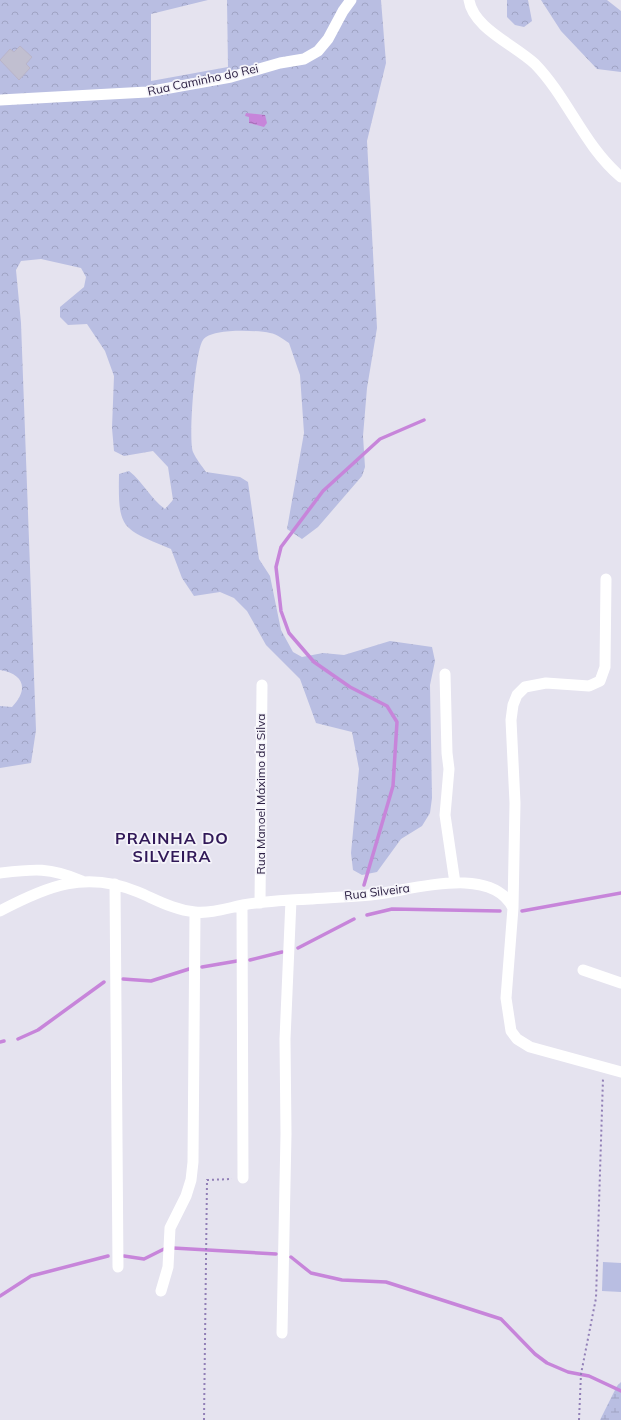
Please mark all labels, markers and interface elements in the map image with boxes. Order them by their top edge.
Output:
street label: Rua Caminho do Rei [146,60,260,99]
street label: Rua Manoel Máximo da Silva [253,714,268,874]
district label: PRAINHA DO SILVEIRA [115,828,229,866]
street label: Rua Silveira [343,880,411,903]

